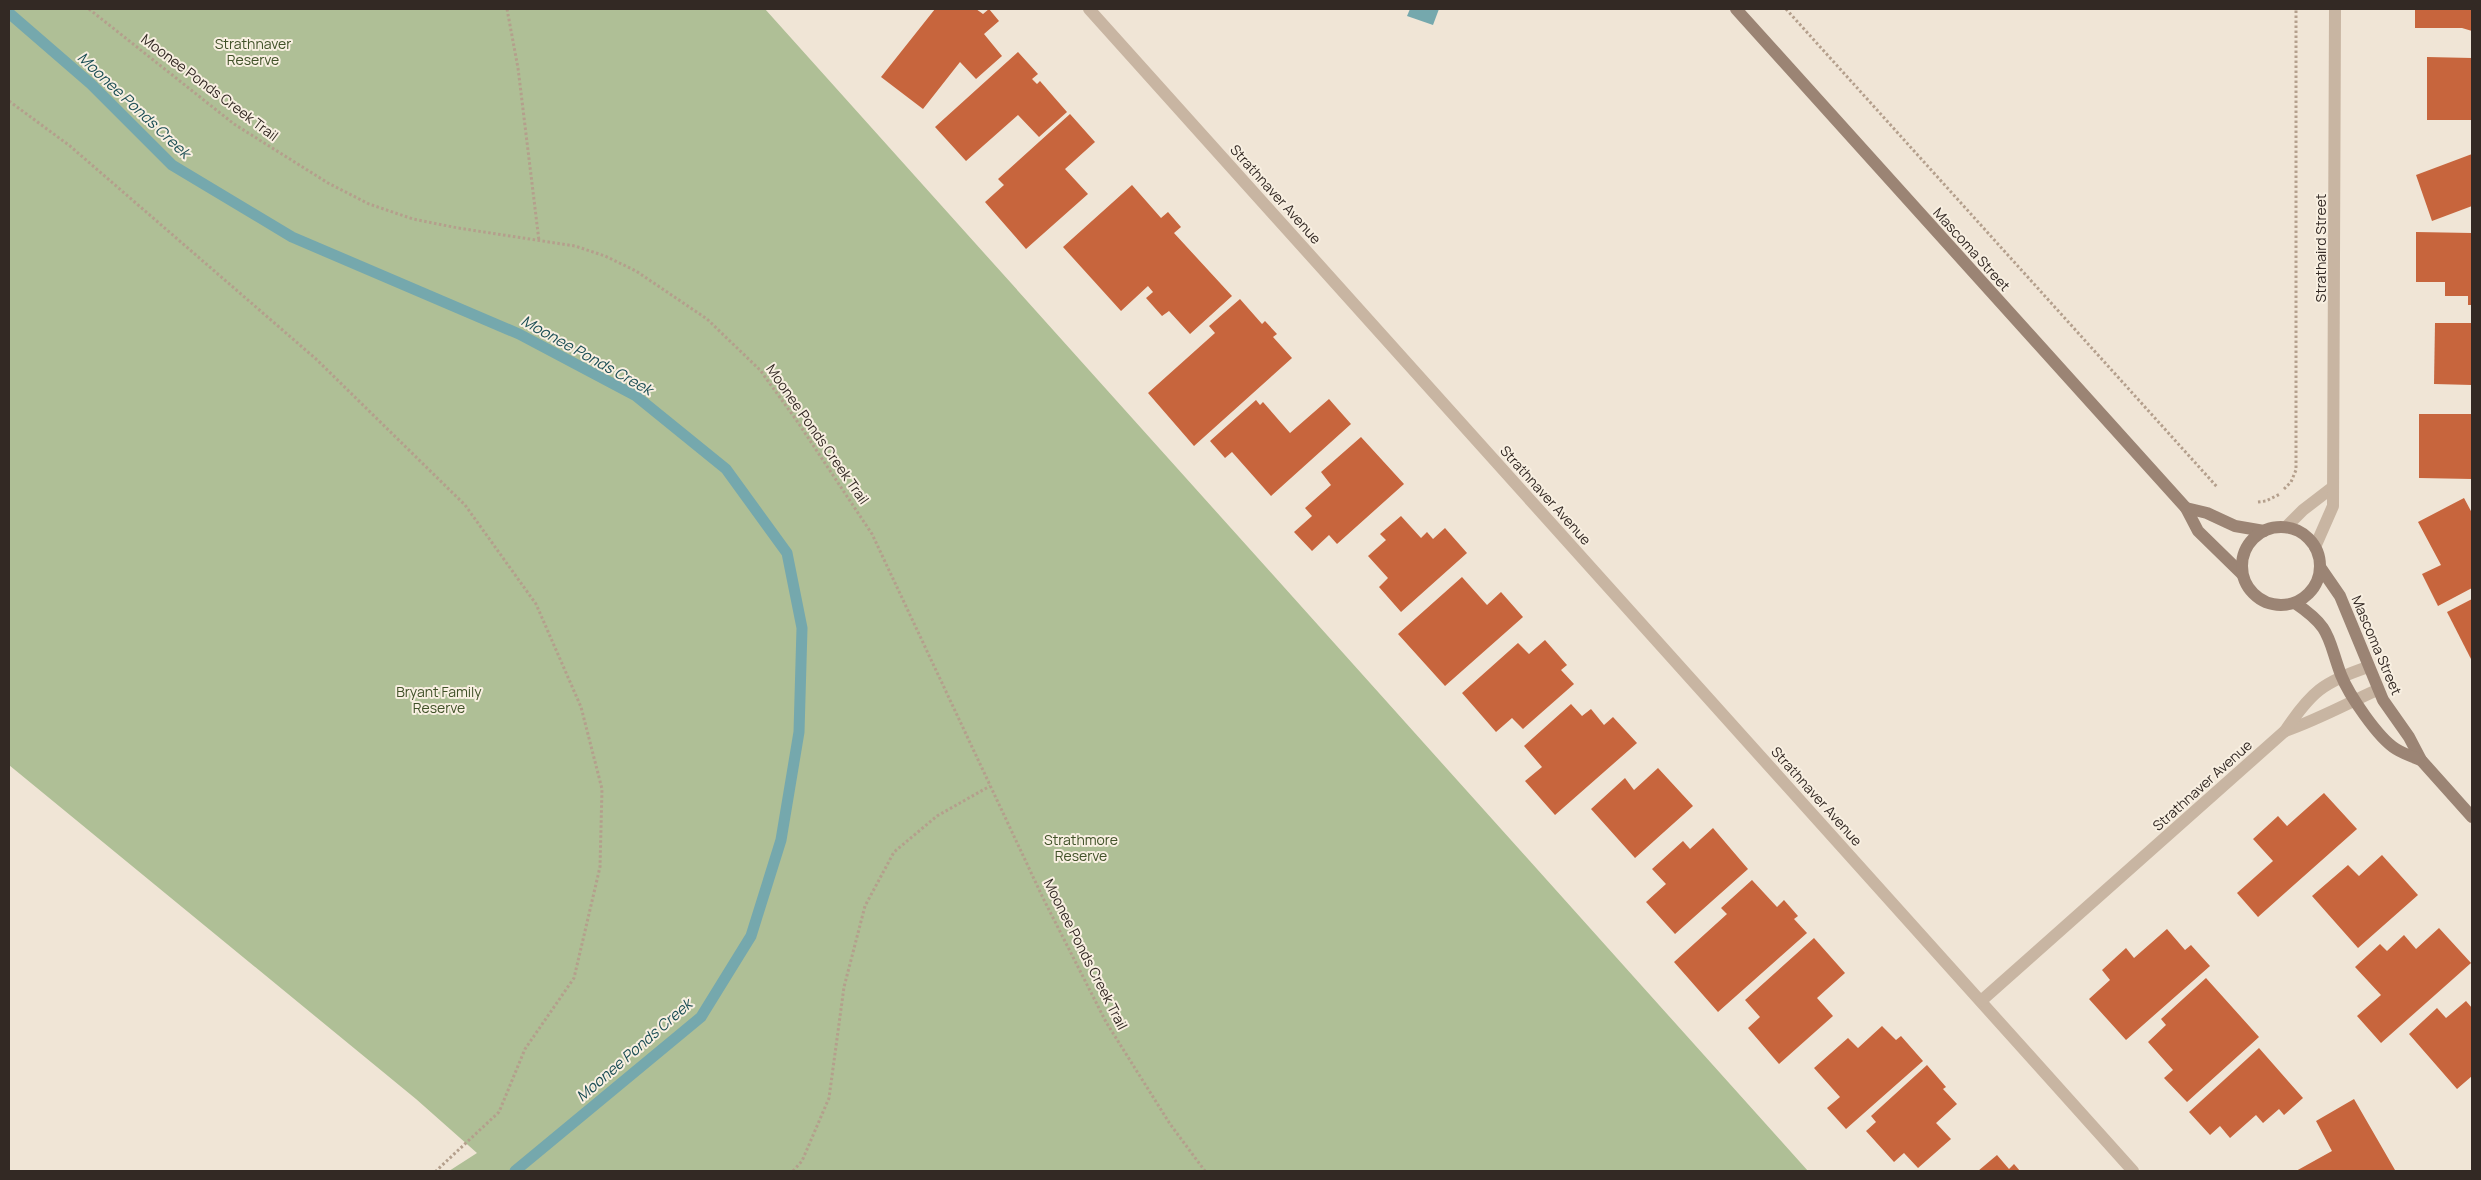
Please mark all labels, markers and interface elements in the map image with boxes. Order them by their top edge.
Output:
street label: Moonee Ponds Creek Trail [138,29,282,145]
park label: Strathnaver Reserve [215,34,291,69]
water label: Moonee Ponds Creek [73,47,197,165]
street label: Strathnaver Avenue [1226,140,1326,248]
street label: Strathaird Street [2311,193,2330,302]
street label: Mascoma Street [1929,203,2015,295]
water label: Moonee Ponds Creek [518,310,659,401]
street label: Moonee Ponds Creek Trail [762,360,874,508]
street label: Strathnaver Avenue [1496,441,1596,549]
street label: Mascoma Street [2347,592,2407,698]
park label: Bryant Family Reserve [396,682,482,717]
street label: Strathnaver Avenue [2148,735,2256,835]
street label: Strathnaver Avenue [1767,742,1867,850]
park label: Strathmore Reserve [1044,830,1118,865]
street label: Moonee Ponds Creek Trail [1040,875,1132,1033]
water label: Moonee Ponds Creek [572,992,698,1106]

